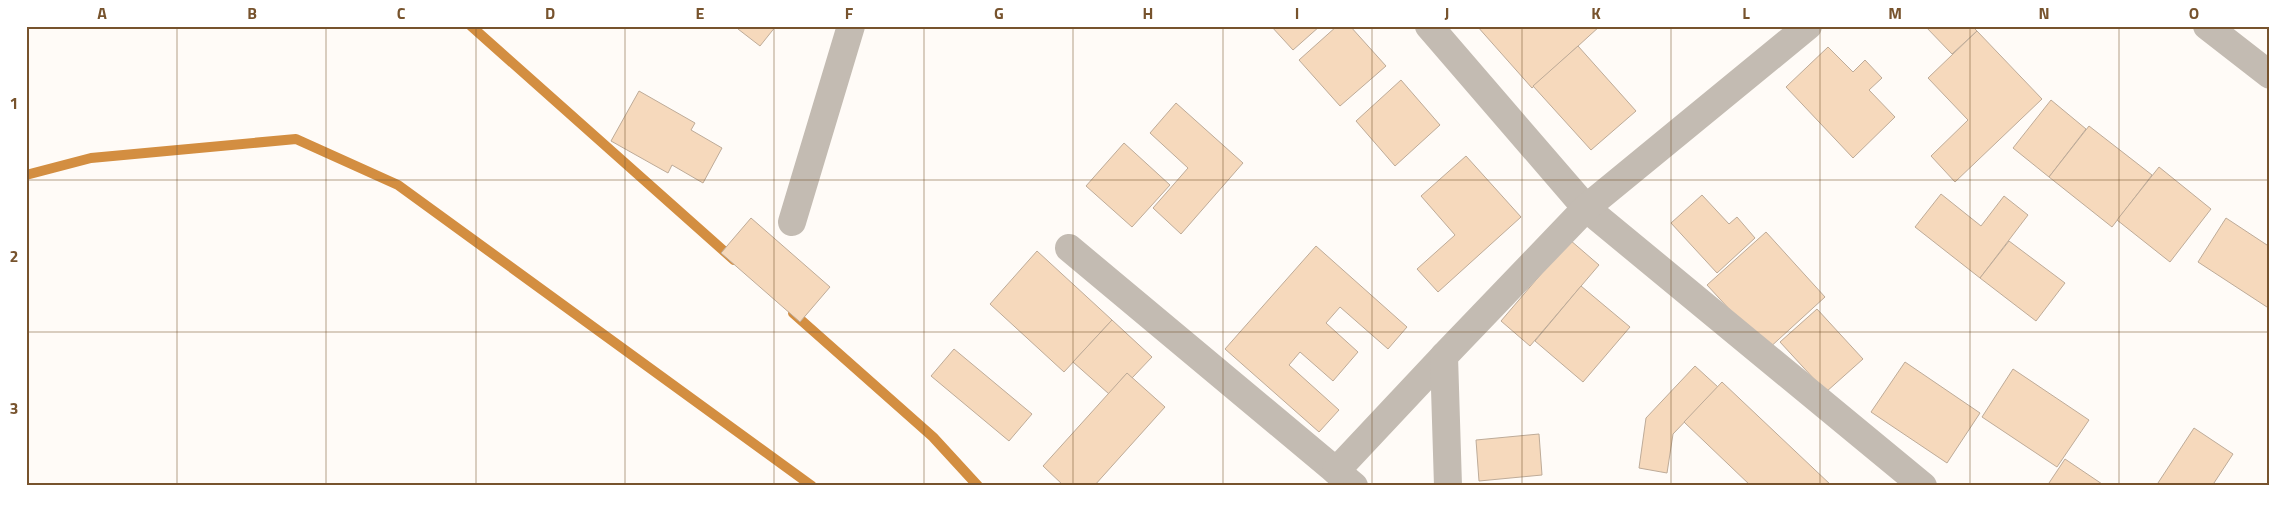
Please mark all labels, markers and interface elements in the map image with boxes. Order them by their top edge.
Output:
text: A [97,1,107,25]
text: B [247,1,257,25]
text: C [397,1,406,25]
text: D [545,1,555,25]
text: E [696,1,705,25]
text: F [845,1,854,25]
text: G [994,1,1004,25]
text: H [1143,1,1153,25]
text: I [1295,1,1299,25]
text: J [1445,1,1449,25]
text: K [1591,1,1601,25]
text: L [1742,1,1750,25]
text: M [1888,1,1902,25]
text: N [2038,1,2050,25]
text: O [2189,1,2199,25]
text: 1 [10,91,18,115]
text: 2 [10,244,18,268]
text: 3 [10,396,18,420]

